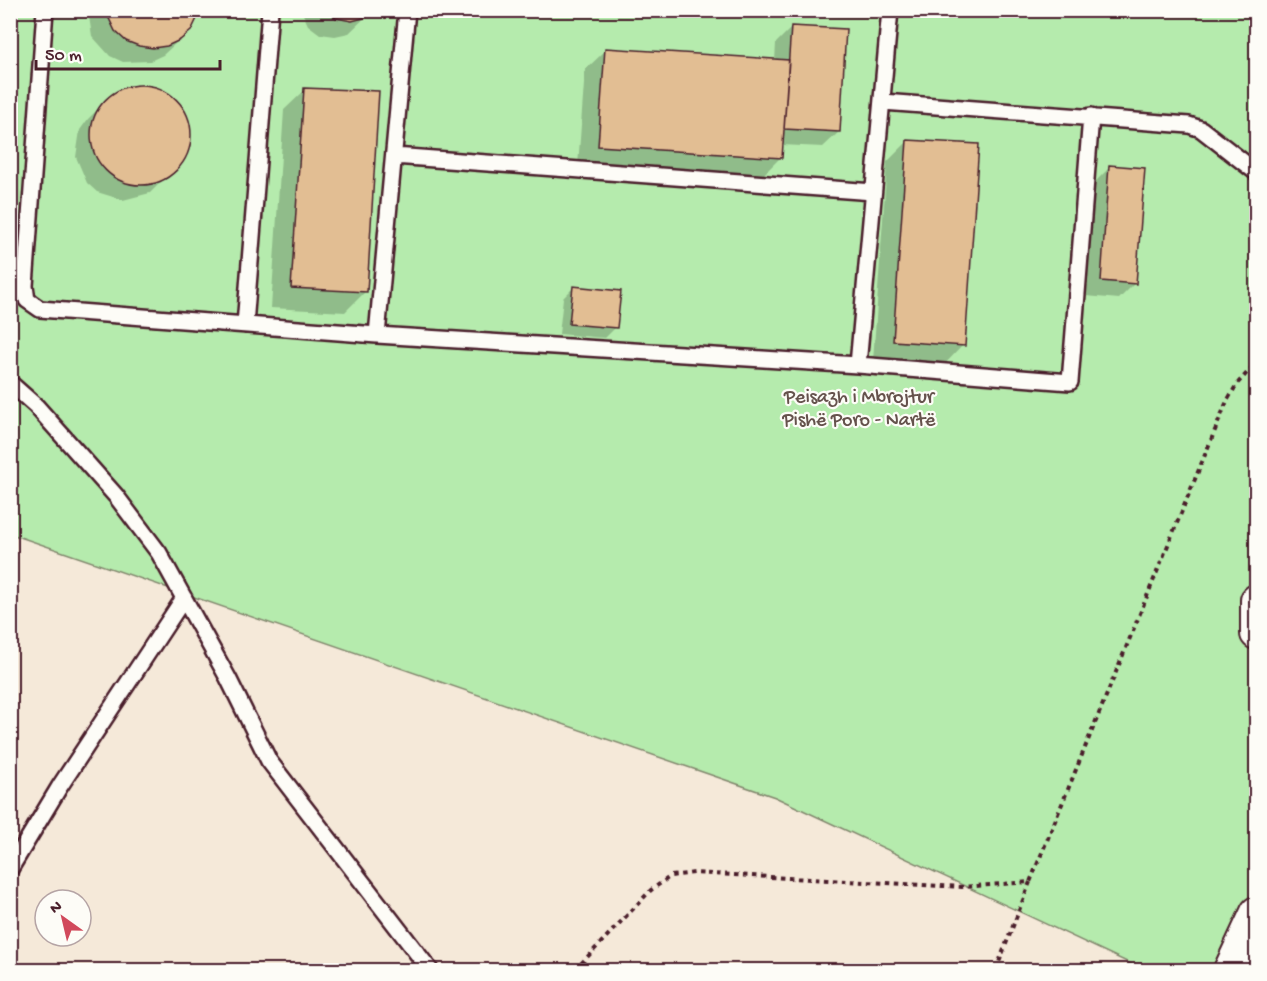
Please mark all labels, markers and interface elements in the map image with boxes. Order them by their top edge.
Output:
scale bar [36,33,220,71]
text: 50 m [45,46,82,67]
park label: Peisazh i Mbrojtur Pishë Poro - Nartë [782,387,936,433]
north arrow [33,888,93,948]
text: N [47,897,67,919]

